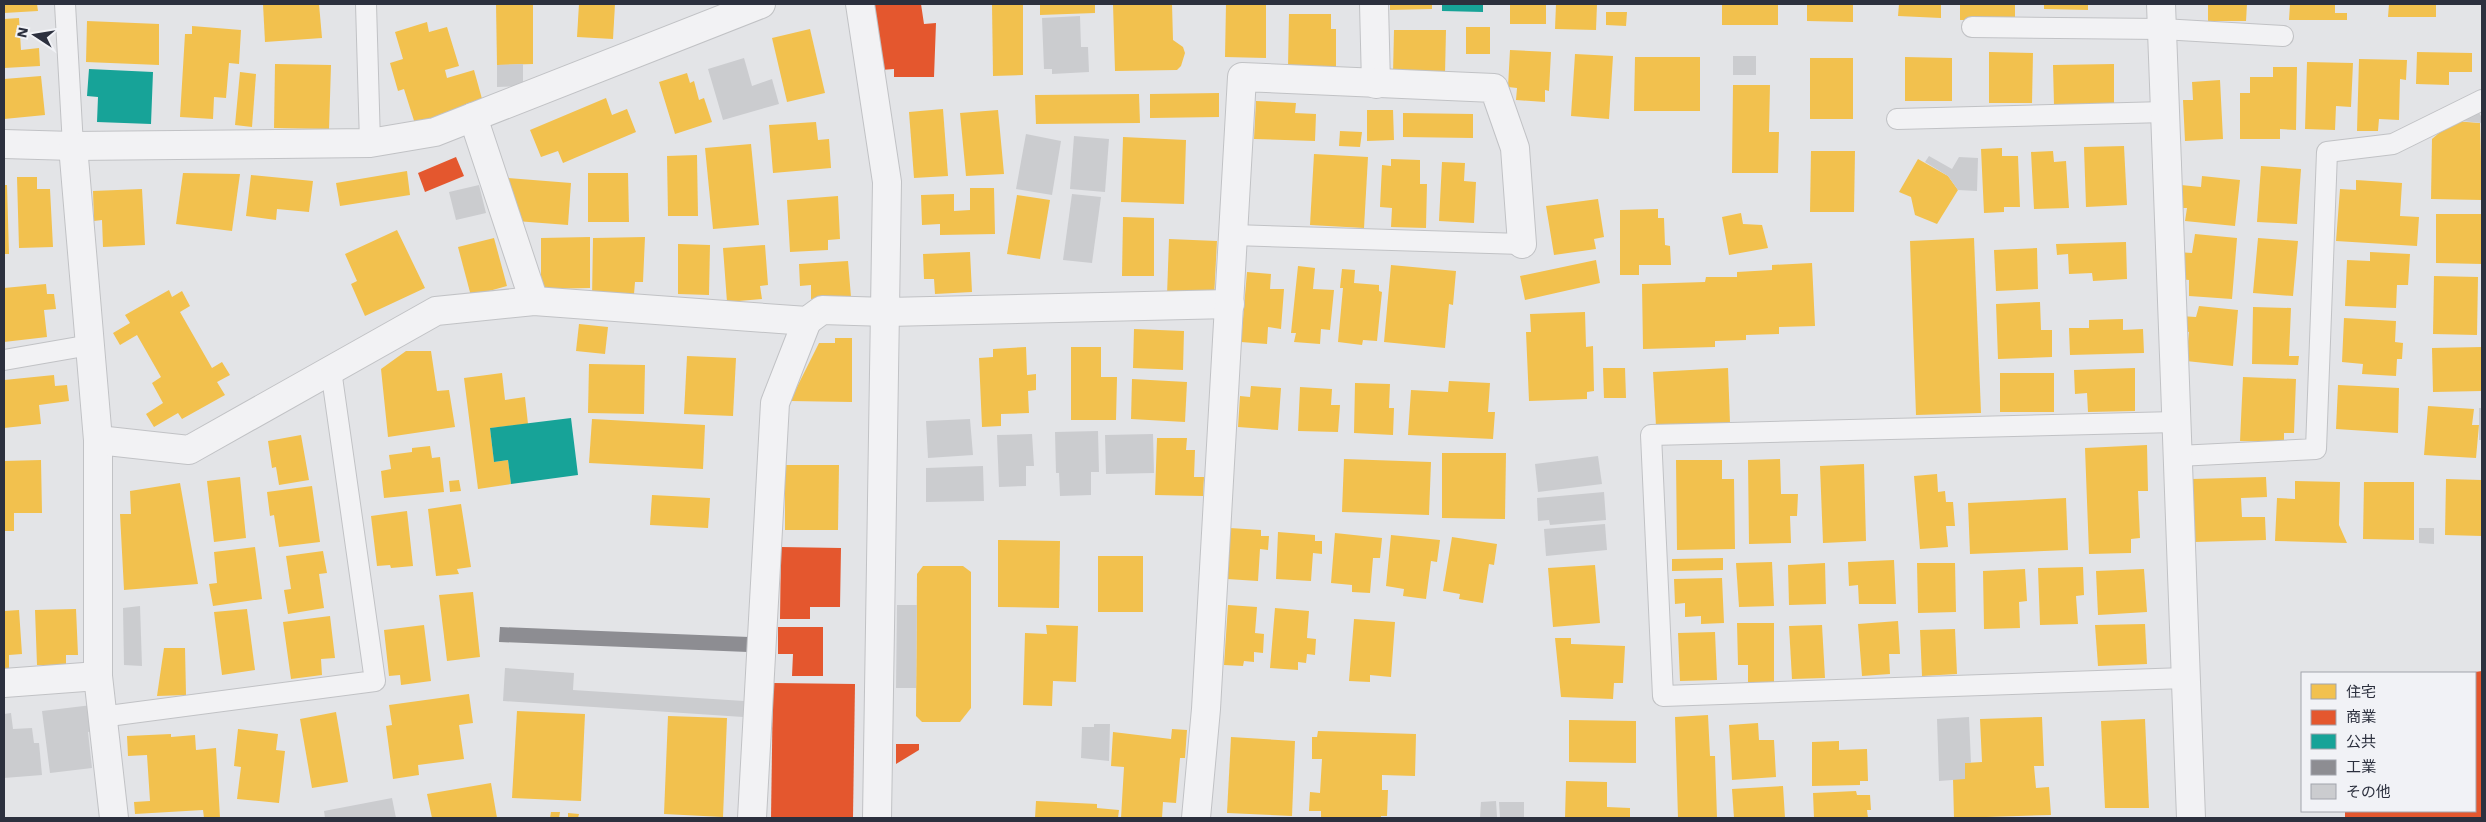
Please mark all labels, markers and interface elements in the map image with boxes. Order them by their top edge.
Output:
north arrow [10,10,60,60]
text: N [13,26,31,39]
legend [2301,672,2476,812]
text: 住宅 [2346,683,2376,701]
text: 商業 [2346,708,2376,726]
text: 公共 [2346,733,2376,751]
text: 工業 [2346,758,2376,776]
text: その他 [2346,783,2391,801]

